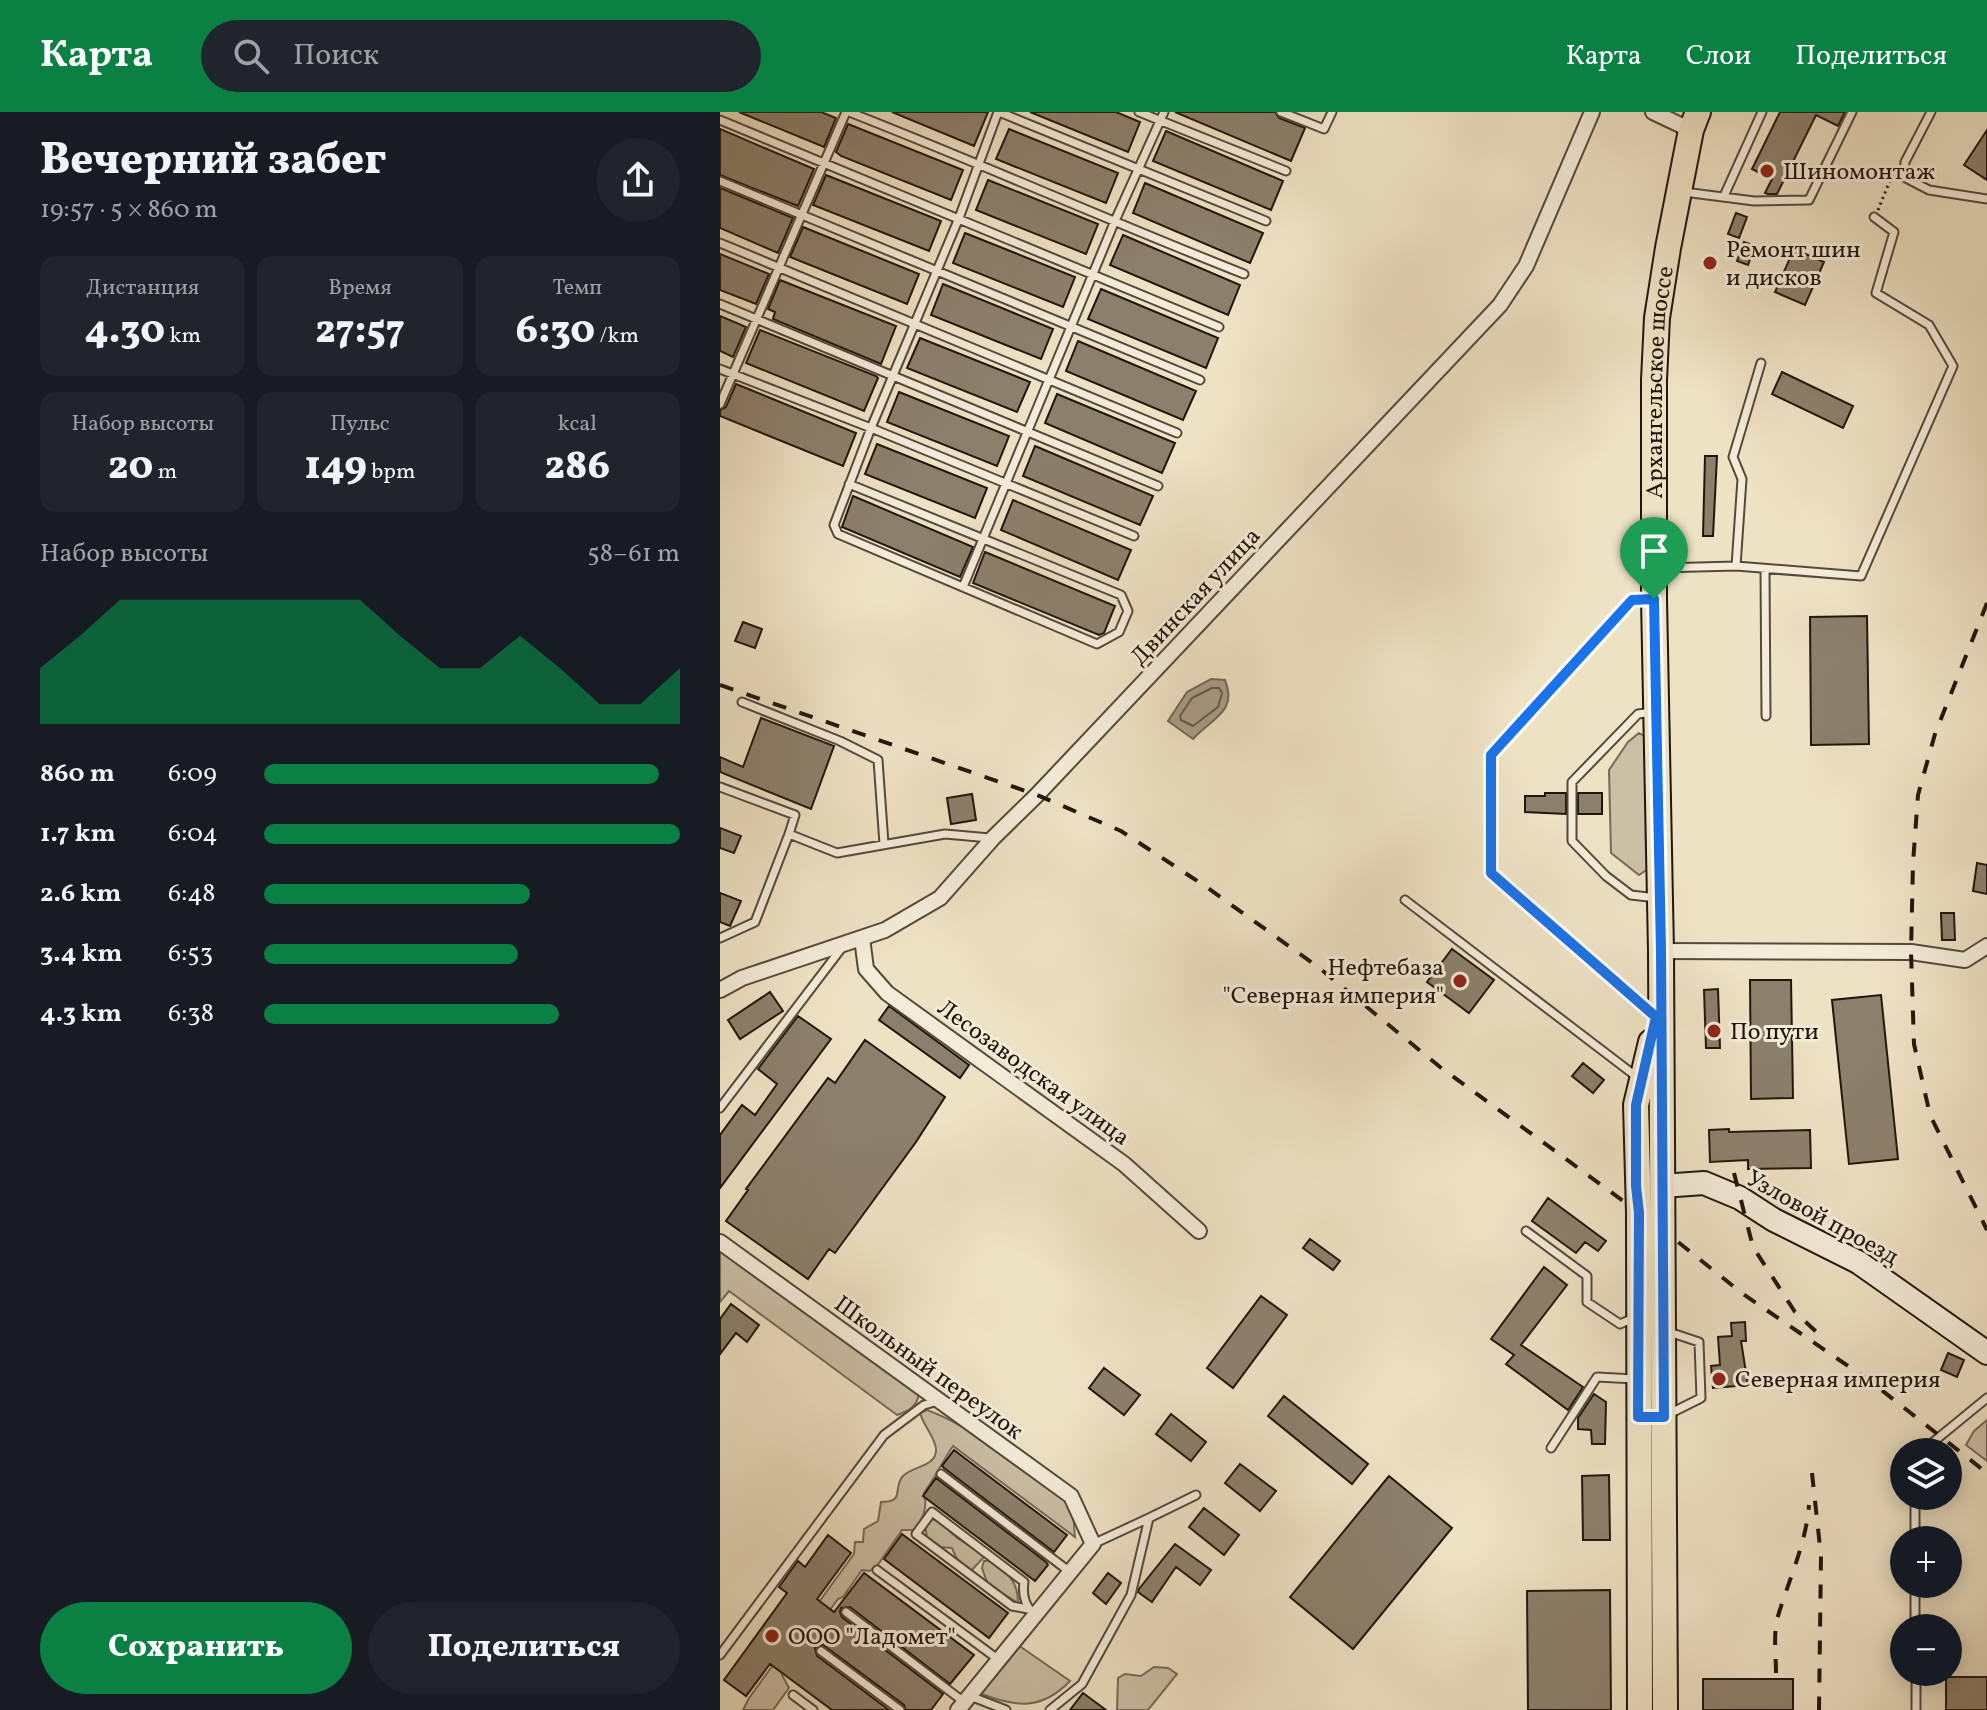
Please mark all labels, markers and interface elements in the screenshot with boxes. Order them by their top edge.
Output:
search box [201,20,761,92]
text: Карта [40,30,153,83]
icon: search [229,34,273,78]
text: Поиск [293,35,379,77]
text: Карта [1566,37,1642,76]
text: Слои [1686,37,1751,76]
text: Поделиться [1795,37,1947,76]
text: Вечерний забег [40,131,386,192]
button: share [596,138,680,222]
place label: Шиномонтаж [1783,156,1935,190]
marker: Шиномонтаж [1758,162,1776,180]
text: 19:57 · 5 × 860 m [40,192,218,228]
place label: Ремонт шин и дисков [1726,234,1861,296]
marker: Ремонт шин и дисков [1701,254,1719,272]
street label: Архангельское шоссе [1639,264,1684,499]
text: Дистанция [86,273,199,304]
text: Время [328,273,392,304]
text: Темп [553,273,602,304]
text: 4.30 [84,304,165,360]
text: 27:57 [315,304,405,360]
text: 6:30 [516,304,595,360]
text: km [165,321,201,352]
text: /km [595,321,639,352]
text: Набор высоты [71,409,214,440]
text: Пульс [330,409,390,440]
text: kcal [558,409,597,440]
text: 20 [108,440,153,496]
text: 149 [305,440,367,496]
text: 286 [545,440,610,496]
text: m [153,457,177,488]
text: bpm [367,457,415,488]
pin [1620,517,1688,599]
street label: Двинская улица [1123,521,1269,674]
icon: arrive [1632,529,1676,573]
text: Набор высоты [40,536,208,572]
text: 58–61 m [587,536,680,572]
text: 860 m [40,756,115,792]
text: 6:09 [168,756,217,792]
text: 1.7 km [40,816,116,852]
text: 6:04 [168,816,218,852]
text: 2.6 km [40,876,121,912]
text: 6:48 [168,876,216,912]
text: 3.4 km [40,936,123,972]
text: 6:53 [168,936,213,972]
place label: Нефтебаза "Северная империя" [1223,952,1444,1014]
marker: Нефтебаза "Северная империя" [1451,972,1469,990]
street label: Лесозаводская улица [929,992,1136,1155]
text: 4.3 km [40,996,122,1032]
text: 6:38 [168,996,214,1032]
place label: По пути [1730,1016,1819,1050]
marker: По пути [1705,1022,1723,1040]
street label: Узловой проезд [1740,1163,1905,1275]
street label: Школьный переулок [826,1288,1030,1449]
place label: Северная империя [1735,1364,1941,1398]
marker: Северная империя [1710,1370,1728,1388]
map controls [1890,1438,1962,1686]
button: layers [1890,1438,1962,1510]
button: + [1890,1526,1962,1598]
button: Сохранить [40,1602,352,1694]
button: Поделиться [368,1602,680,1694]
button: − [1890,1614,1962,1686]
place label: ООО "Ладомет" [788,1621,956,1655]
marker: ООО "Ладомет" [763,1627,781,1645]

